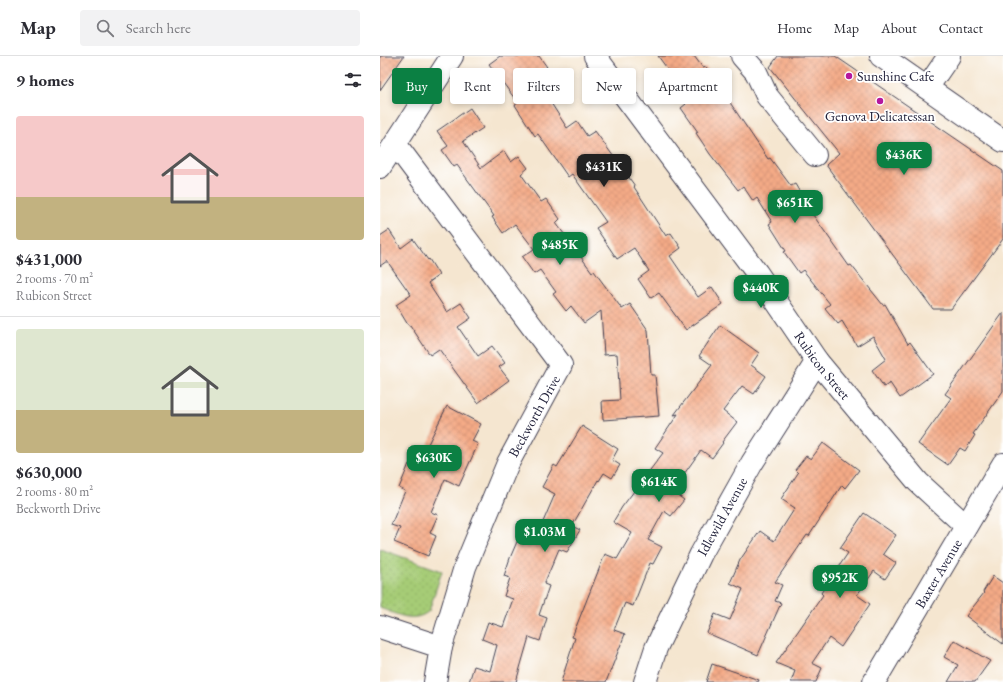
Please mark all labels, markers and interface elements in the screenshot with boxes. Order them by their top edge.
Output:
search box [80,10,360,46]
text: Map [20,15,56,40]
icon: search [94,17,116,39]
text: Search here [126,18,191,37]
text: Home [777,19,812,37]
text: Map [834,19,859,37]
text: About [881,19,917,37]
text: Contact [939,19,983,37]
place label: Sunshine Cafe [857,67,935,85]
chip: Buy [392,68,442,104]
chip: Rent [450,68,505,104]
chip: Filters [513,68,574,104]
chip: New [582,68,636,104]
chip: Apartment [644,68,732,104]
text: 9 homes [16,69,74,91]
icon: filters [342,69,364,91]
marker: Sunshine Cafe [844,71,854,81]
marker: Genova Delicatessan [875,96,885,106]
place label: Genova Delicatessan [825,107,936,125]
icon: home [154,142,226,214]
pin: $436K [876,142,932,176]
text: $436K [886,146,922,163]
pin: $431K [576,154,632,188]
text: $431K [586,158,622,175]
pin: $651K [767,190,823,224]
text: $651K [777,194,813,211]
pin: $485K [532,232,588,266]
text: $485K [542,236,578,253]
text: $431,000 [16,248,82,270]
text: 2 rooms · 70 m² [16,270,93,287]
pin: $440K [733,275,789,309]
text: $440K [743,279,779,296]
text: Rubicon Street [16,287,92,304]
street label: Rubicon Street [790,328,855,404]
icon: home [154,355,226,427]
street label: Beckworth Drive [504,371,564,460]
pin: $630K [406,445,462,479]
text: $630K [416,449,452,466]
text: $630,000 [16,461,82,483]
pin: $614K [631,469,687,503]
text: $614K [641,473,677,490]
street label: Idlewild Avenue [693,474,751,559]
text: 2 rooms · 80 m² [16,483,93,500]
text: Beckworth Drive [16,500,100,517]
pin: $1.03M [512,519,578,553]
text: $1.03M [524,523,566,540]
street label: Baxter Avenue [911,535,966,611]
pin: $952K [812,565,868,599]
text: $952K [822,569,858,586]

